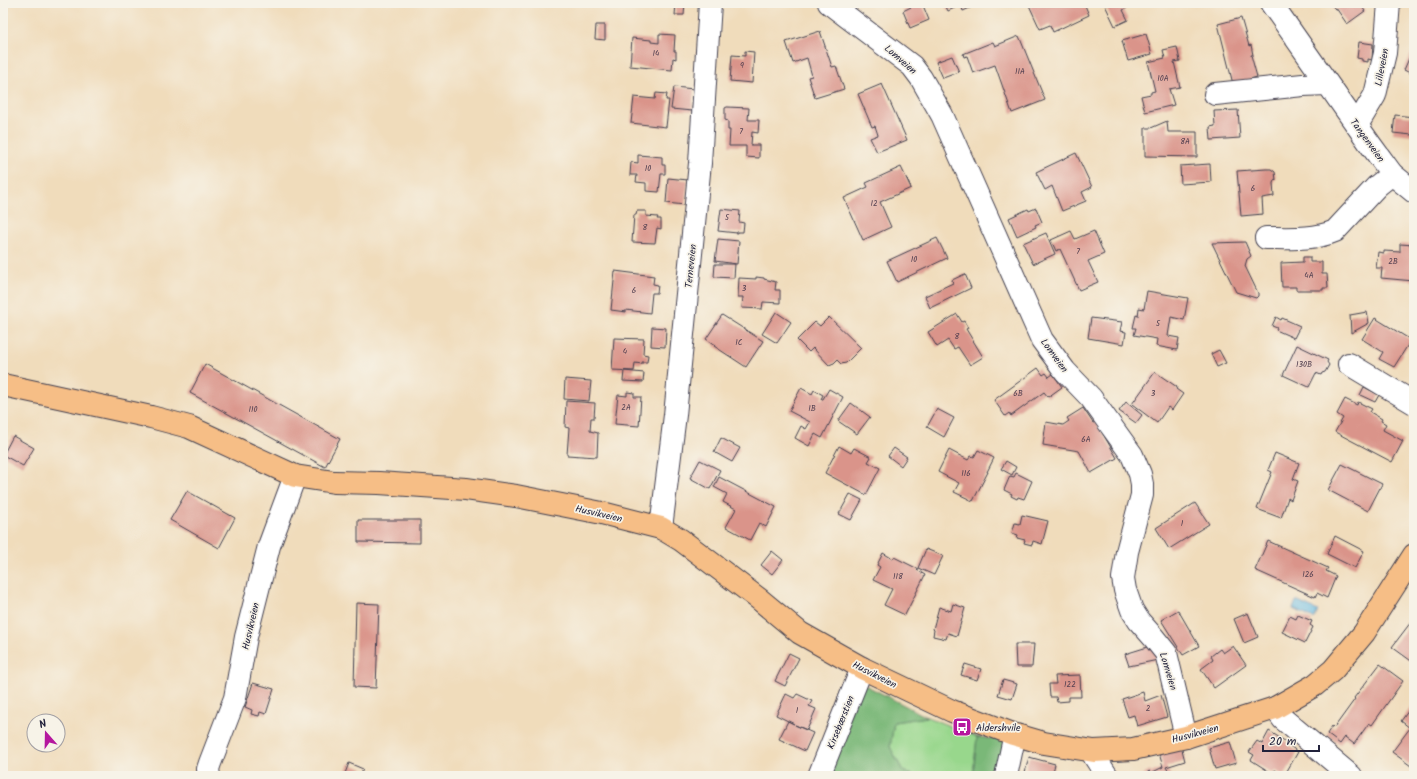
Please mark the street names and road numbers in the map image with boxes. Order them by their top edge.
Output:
street label: Lomveien [880,41,920,79]
street label: Lilleveien [1370,47,1393,87]
street label: Tangenveien [1346,115,1389,166]
street label: Terneveien [681,243,701,289]
street label: Lomveien [1036,335,1072,376]
street label: Husvikveien [574,501,624,527]
street label: Husvikveien [238,601,264,651]
street label: Lomveien [1155,650,1181,692]
street label: Husvikveien [850,657,900,693]
street label: Kirsebærstien [823,693,859,752]
street label: Husvikveien [1170,720,1221,748]

